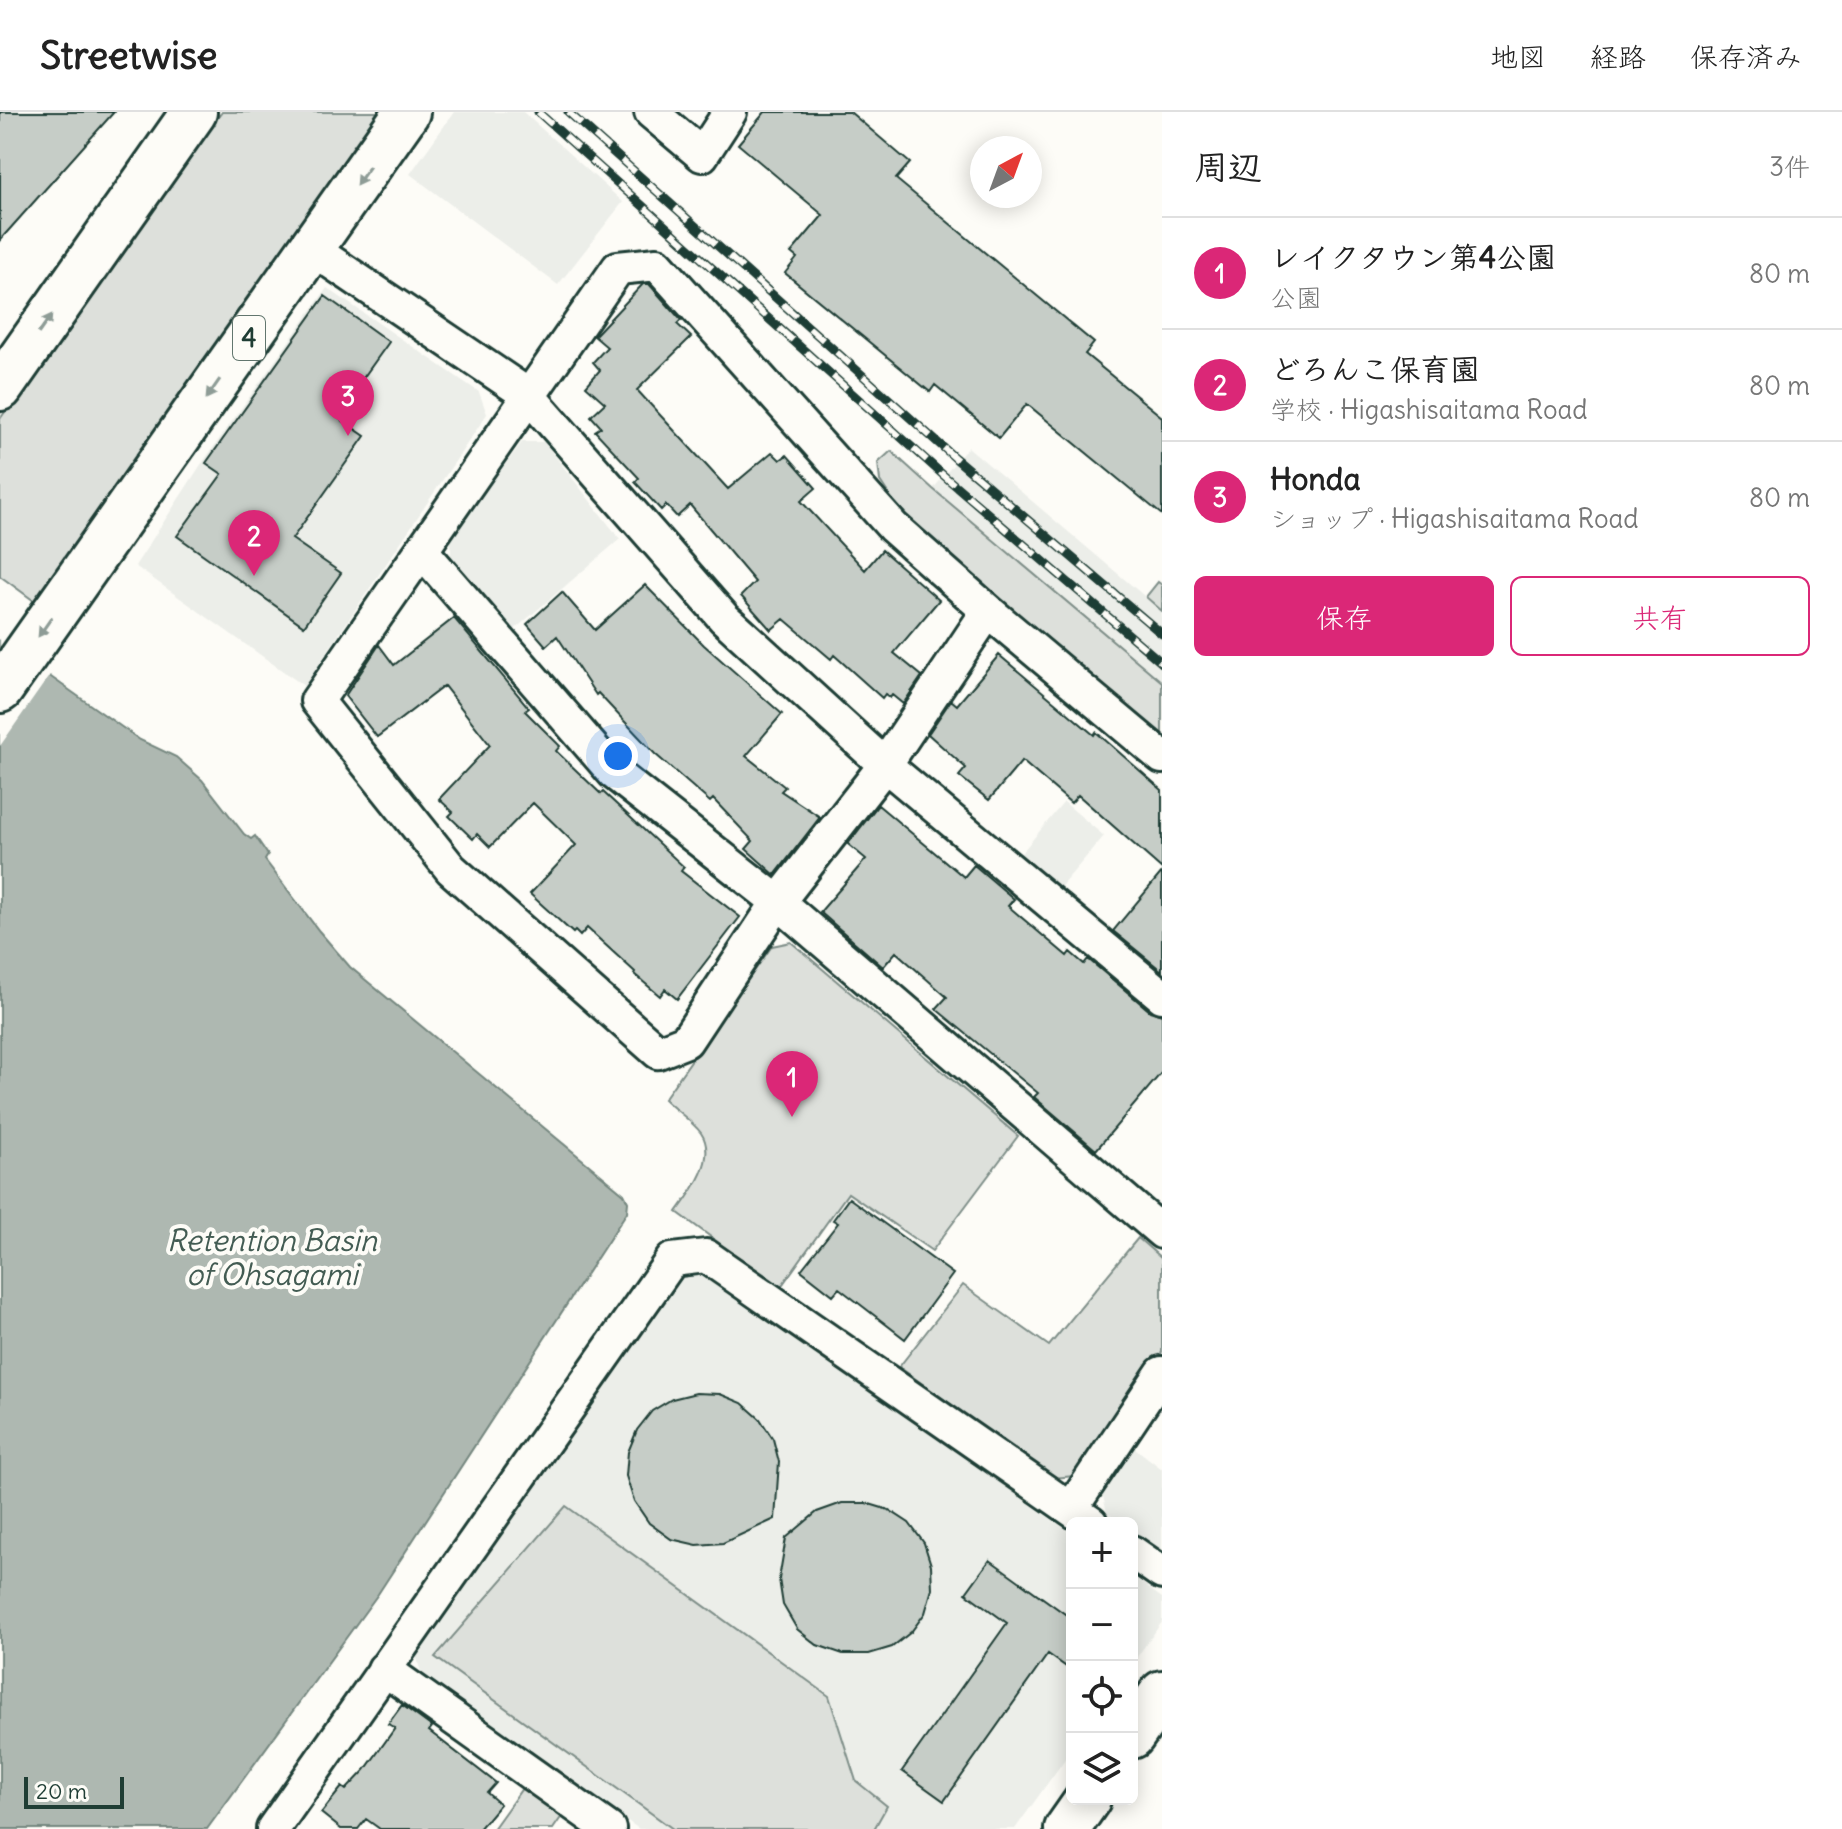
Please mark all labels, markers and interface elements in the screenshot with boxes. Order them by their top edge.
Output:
text: Streetwise [40,32,218,79]
text: 地図 [1490,39,1546,75]
text: 経路 [1590,39,1646,75]
text: 保存済み [1690,39,1802,75]
north arrow [970,136,1042,208]
text: 周辺 [1194,145,1262,188]
text: 3件 [1769,150,1810,183]
one-way arrow [356,165,371,186]
text: レイクタウン第4公園 [1270,238,1556,276]
text: 1 [1215,257,1225,290]
text: 80 m [1749,257,1810,290]
text: 公園 [1270,281,1322,314]
one-way arrow [37,313,53,335]
road number: 4 [233,316,265,360]
text: どろんこ保育園 [1270,350,1480,388]
text: 2 [1213,369,1227,402]
text: 80 m [1749,369,1810,402]
pin: 3 [322,370,374,436]
one-way arrow [206,378,221,399]
text: 学校 · Higashisaitama Road [1270,393,1588,426]
text: Honda [1270,460,1361,498]
text: 3 [1213,481,1227,514]
text: 80 m [1749,481,1810,514]
text: ショップ · Higashisaitama Road [1270,502,1639,535]
pin: 2 [228,510,280,576]
button: 保存 [1194,576,1494,656]
button: 共有 [1510,576,1810,656]
one-way arrow [38,617,53,638]
your location [598,736,638,776]
pin: 1 [766,1051,818,1117]
water label: Retention Basin of Ohsagami [167,1221,378,1293]
map controls [1066,1517,1138,1805]
button: + [1066,1517,1138,1589]
button: − [1066,1589,1138,1661]
button: locate [1066,1661,1138,1733]
button: layers [1066,1733,1138,1805]
scale bar [24,1773,124,1809]
text: 20 m [36,1777,87,1805]

